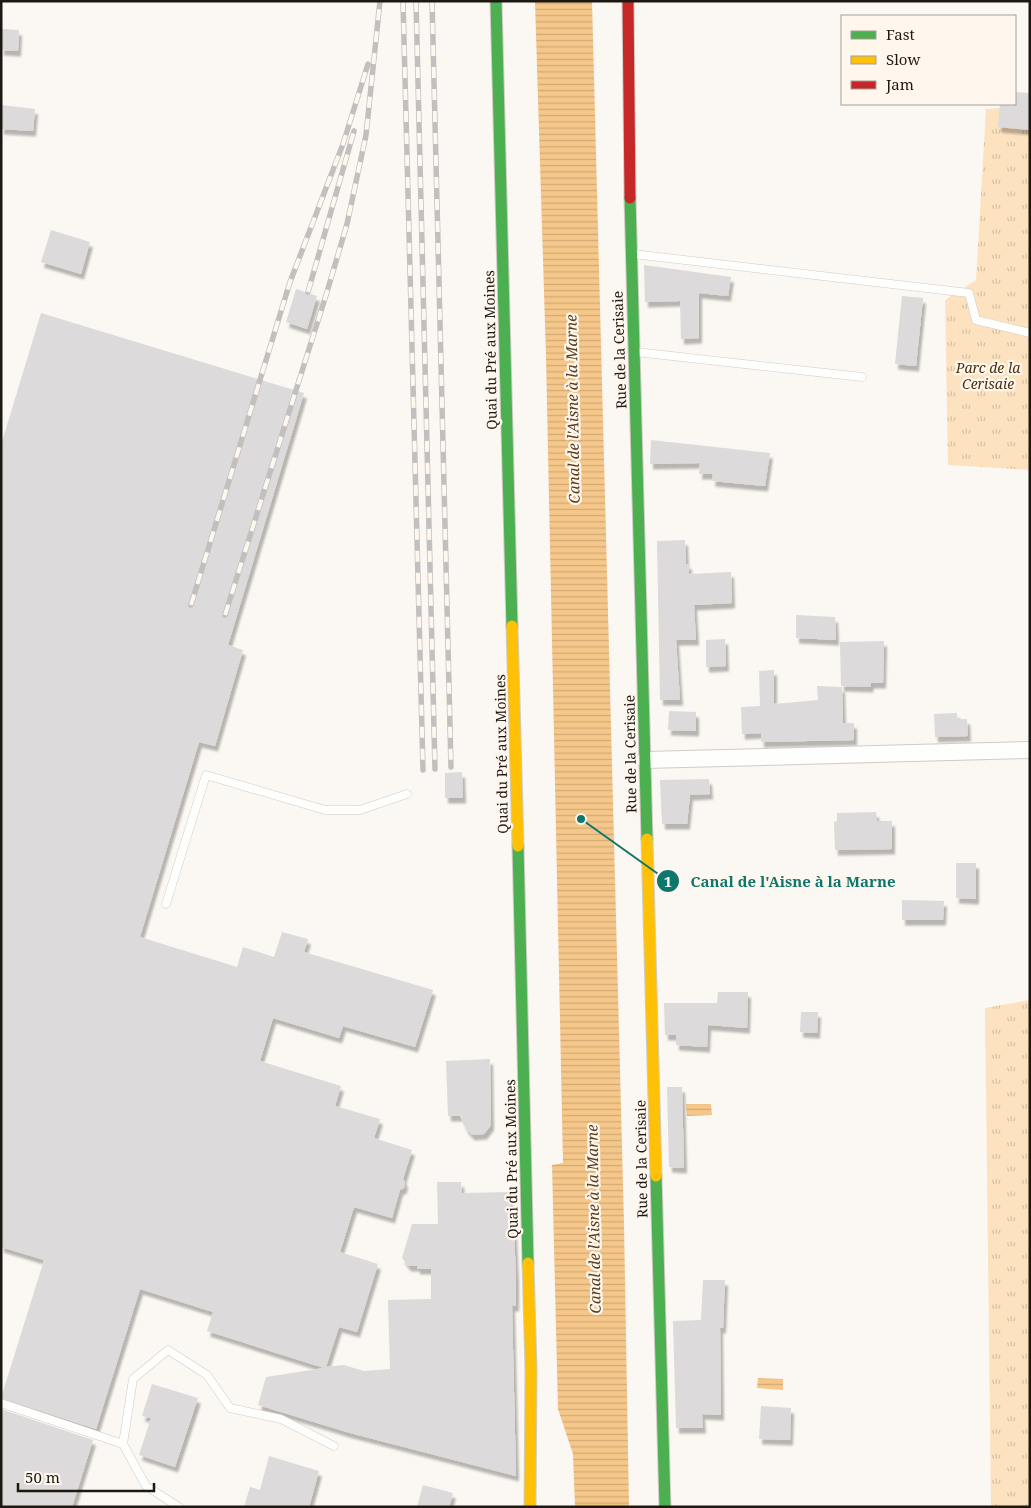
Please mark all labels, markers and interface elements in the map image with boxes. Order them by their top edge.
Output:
legend [841,15,1016,105]
text: Fast [886,24,915,44]
text: Slow [886,49,920,69]
text: Jam [885,74,914,94]
street label: Quai du Pré aux Moines [479,270,501,430]
street label: Rue de la Cerisaie [607,291,631,409]
water label: Canal de l'Aisne à la Marne [560,314,584,504]
park label: Parc de la Cerisaie [955,358,1021,393]
street label: Quai du Pré aux Moines [490,674,512,834]
street label: Rue de la Cerisaie [619,695,641,813]
callout: Canal de l'Aisne à la Marne [655,866,905,896]
text: 1 [664,871,672,891]
text: Canal de l'Aisne à la Marne [691,871,895,891]
street label: Quai du Pré aux Moines [500,1079,522,1239]
street label: Rue de la Cerisaie [630,1100,652,1218]
water label: Canal de l'Aisne à la Marne [581,1124,605,1314]
scale bar [18,1460,154,1492]
text: 50 m [25,1467,60,1487]

